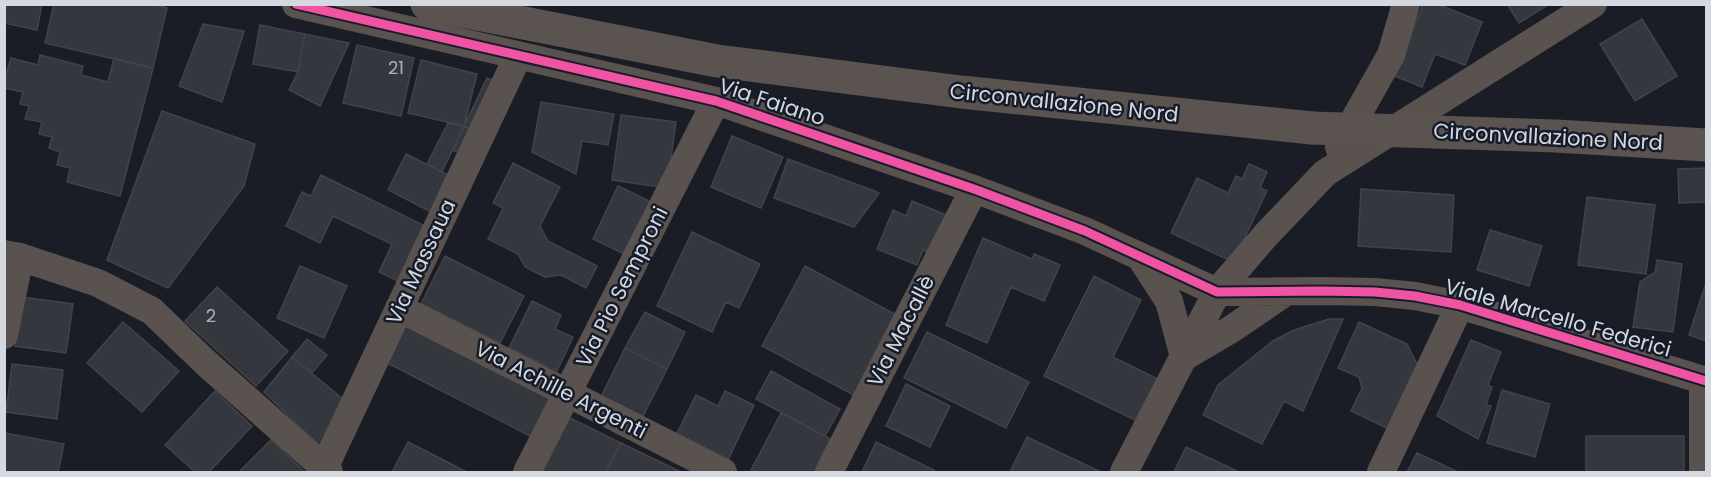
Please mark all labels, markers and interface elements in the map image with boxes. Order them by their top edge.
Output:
house number: 21 [388,55,404,80]
street label: Via Faiano [715,71,829,132]
street label: Circonvallazione Nord [948,76,1180,129]
street label: Circonvallazione Nord [1433,116,1664,157]
street label: Via Massaua [379,194,462,329]
street label: Via Pio Semproni [569,202,675,372]
street label: Via Macallè [860,270,941,392]
street label: Viale Marcello Federici [1442,271,1675,364]
house number: 2 [206,303,216,328]
street label: Via Achille Argenti [470,334,652,445]

